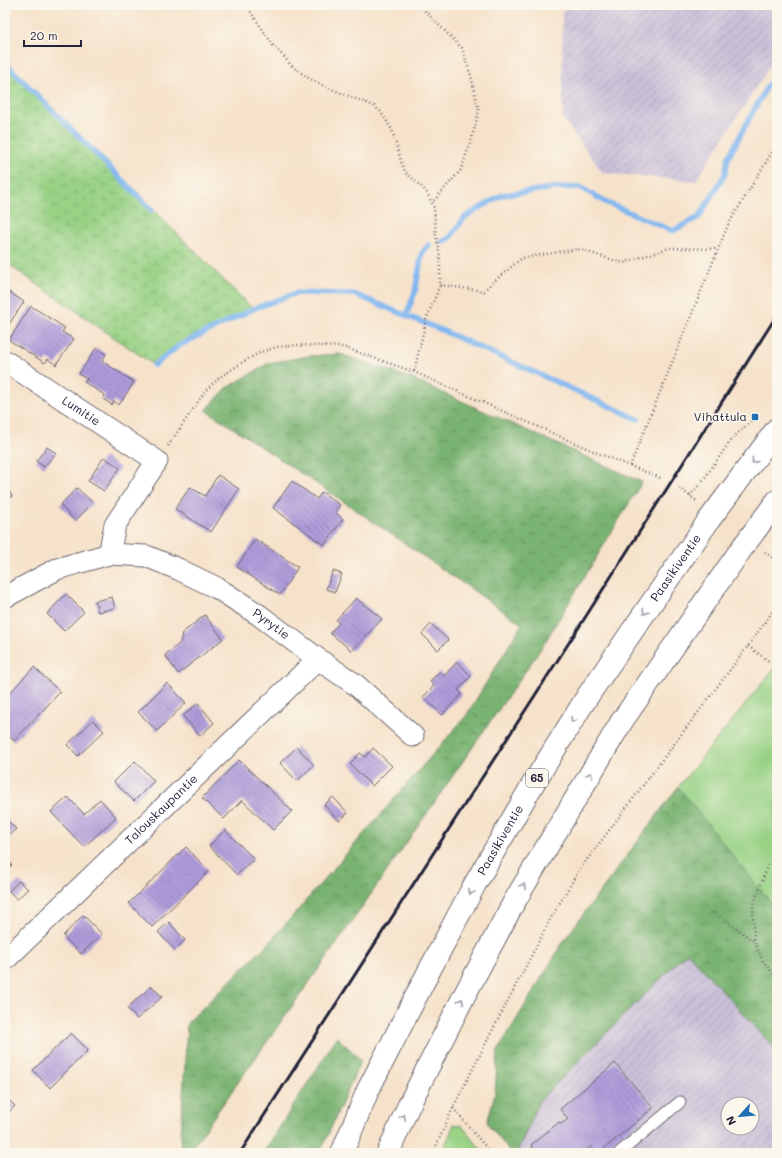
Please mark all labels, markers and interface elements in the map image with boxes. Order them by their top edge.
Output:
scale bar [24,22,81,48]
text: 20 m [30,27,58,43]
street label: Lumitie [59,392,104,429]
place label: Vihattula [694,408,747,424]
marker: Vihattula [750,412,760,422]
one-way arrow [751,456,758,463]
street label: Paasikiventie [646,530,704,604]
street label: Pyrytie [250,604,293,642]
one-way arrow [643,607,650,614]
one-way arrow [570,716,578,723]
road number: 65 [526,769,548,787]
street label: Talouskaupantie [121,770,201,848]
one-way arrow [585,772,592,779]
street label: Paasikiventie [473,802,526,878]
one-way arrow [518,883,526,890]
one-way arrow [468,887,475,895]
one-way arrow [456,997,464,1005]
north arrow [720,1096,760,1136]
one-way arrow [399,1114,407,1121]
text: N [722,1114,739,1128]

